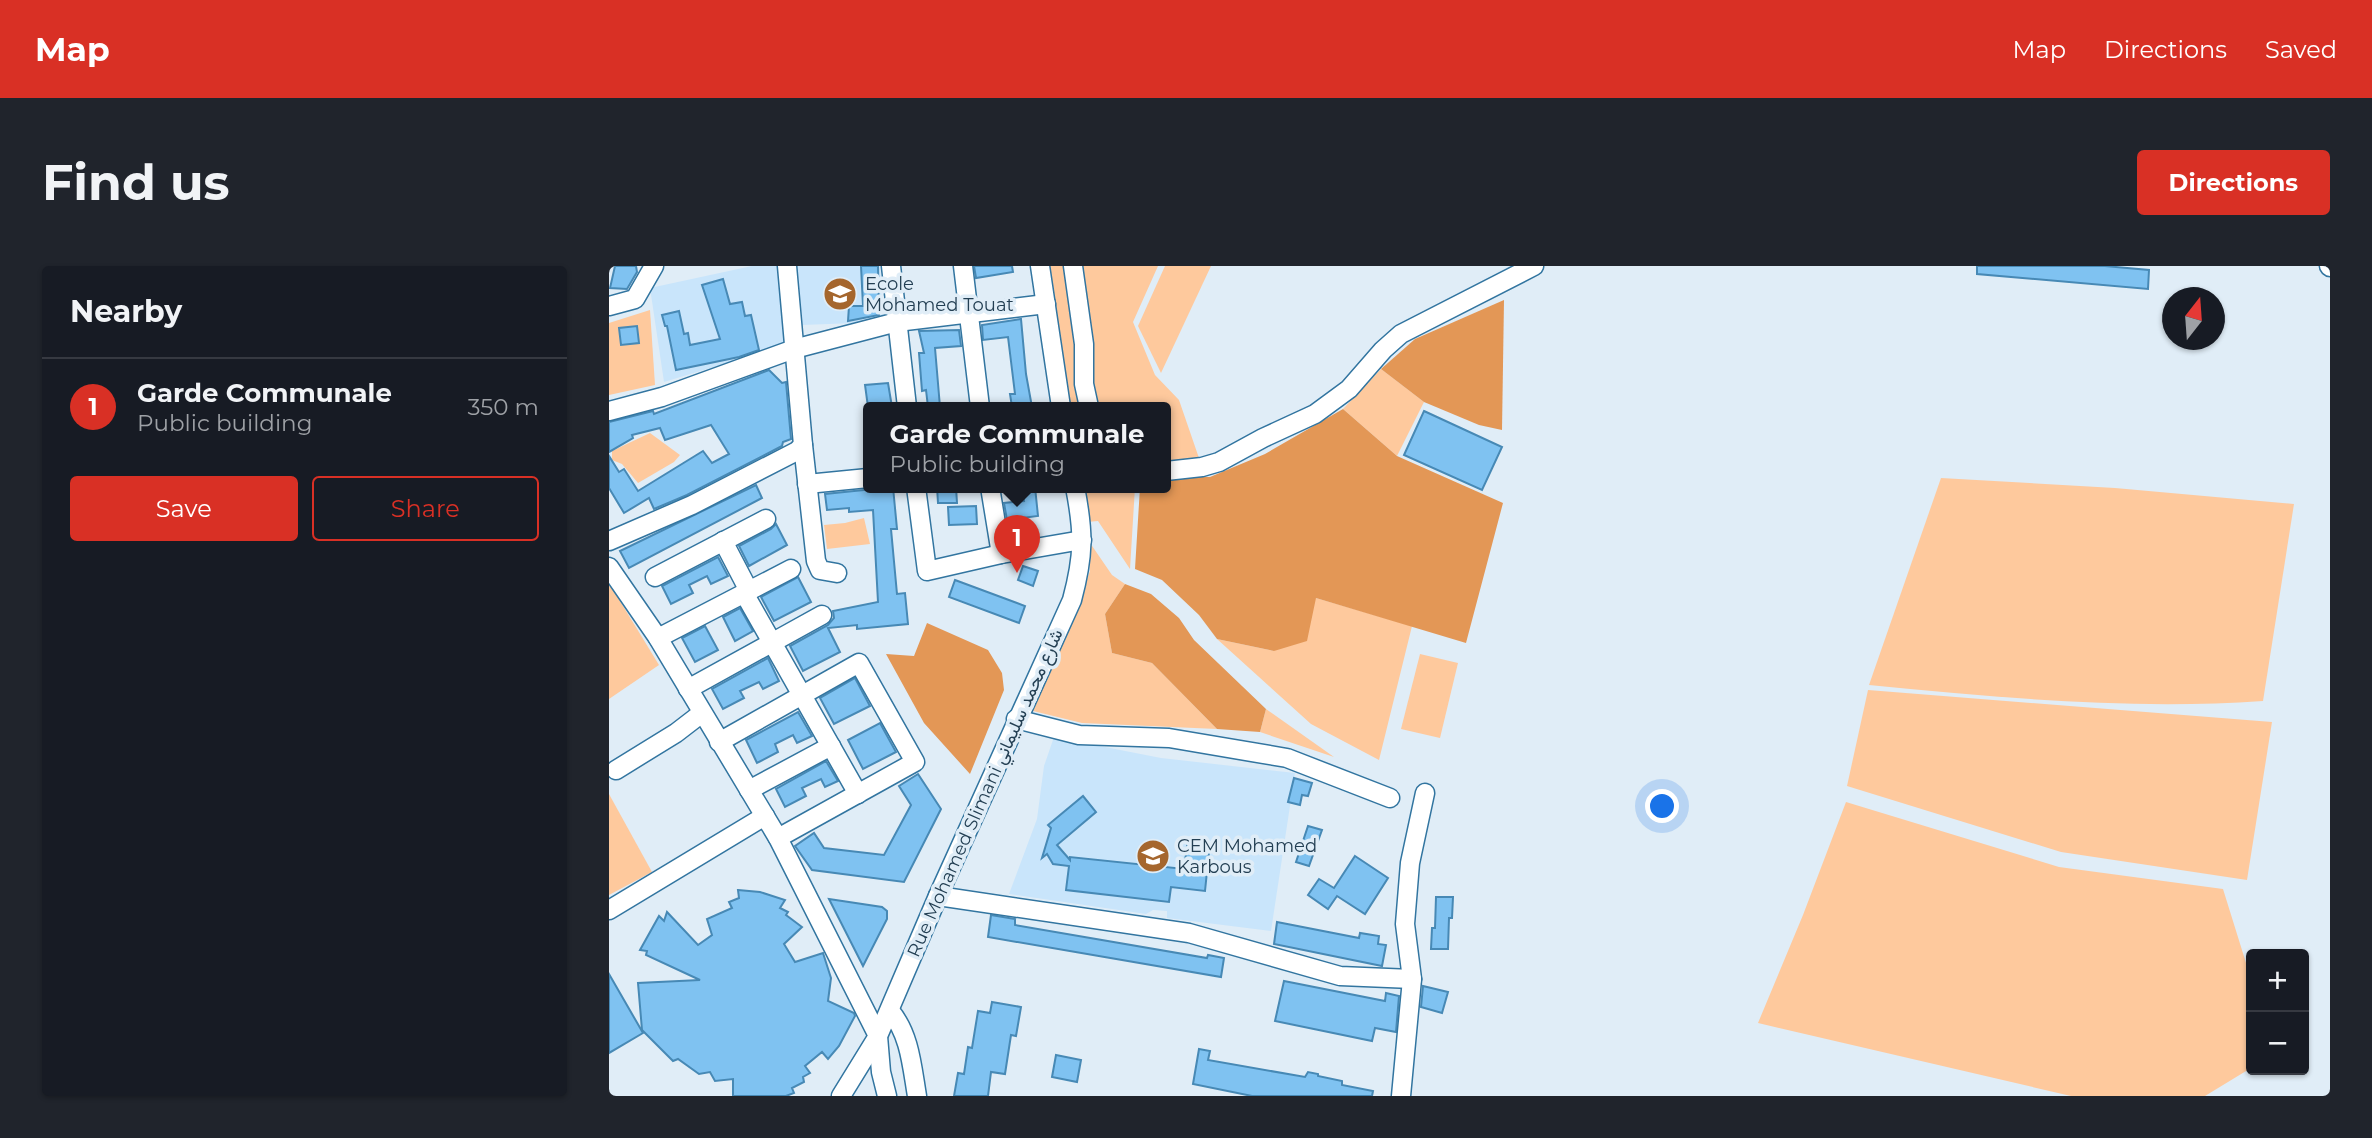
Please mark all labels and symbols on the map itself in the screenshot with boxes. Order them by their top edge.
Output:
place label: Ecole Mohamed Touat [865,273,1014,316]
school or university icon: Ecole Mohamed Touat [821,275,859,313]
north arrow [2162,287,2225,350]
pin: 1 [994,515,1040,573]
street label: Rue Mohamed Slimani شارع محمد سليماني [902,626,1071,962]
your location [1645,789,1679,823]
place label: CEM Mohamed Karbous [1177,835,1317,878]
school or university icon: CEM Mohamed Karbous [1134,837,1172,875]

